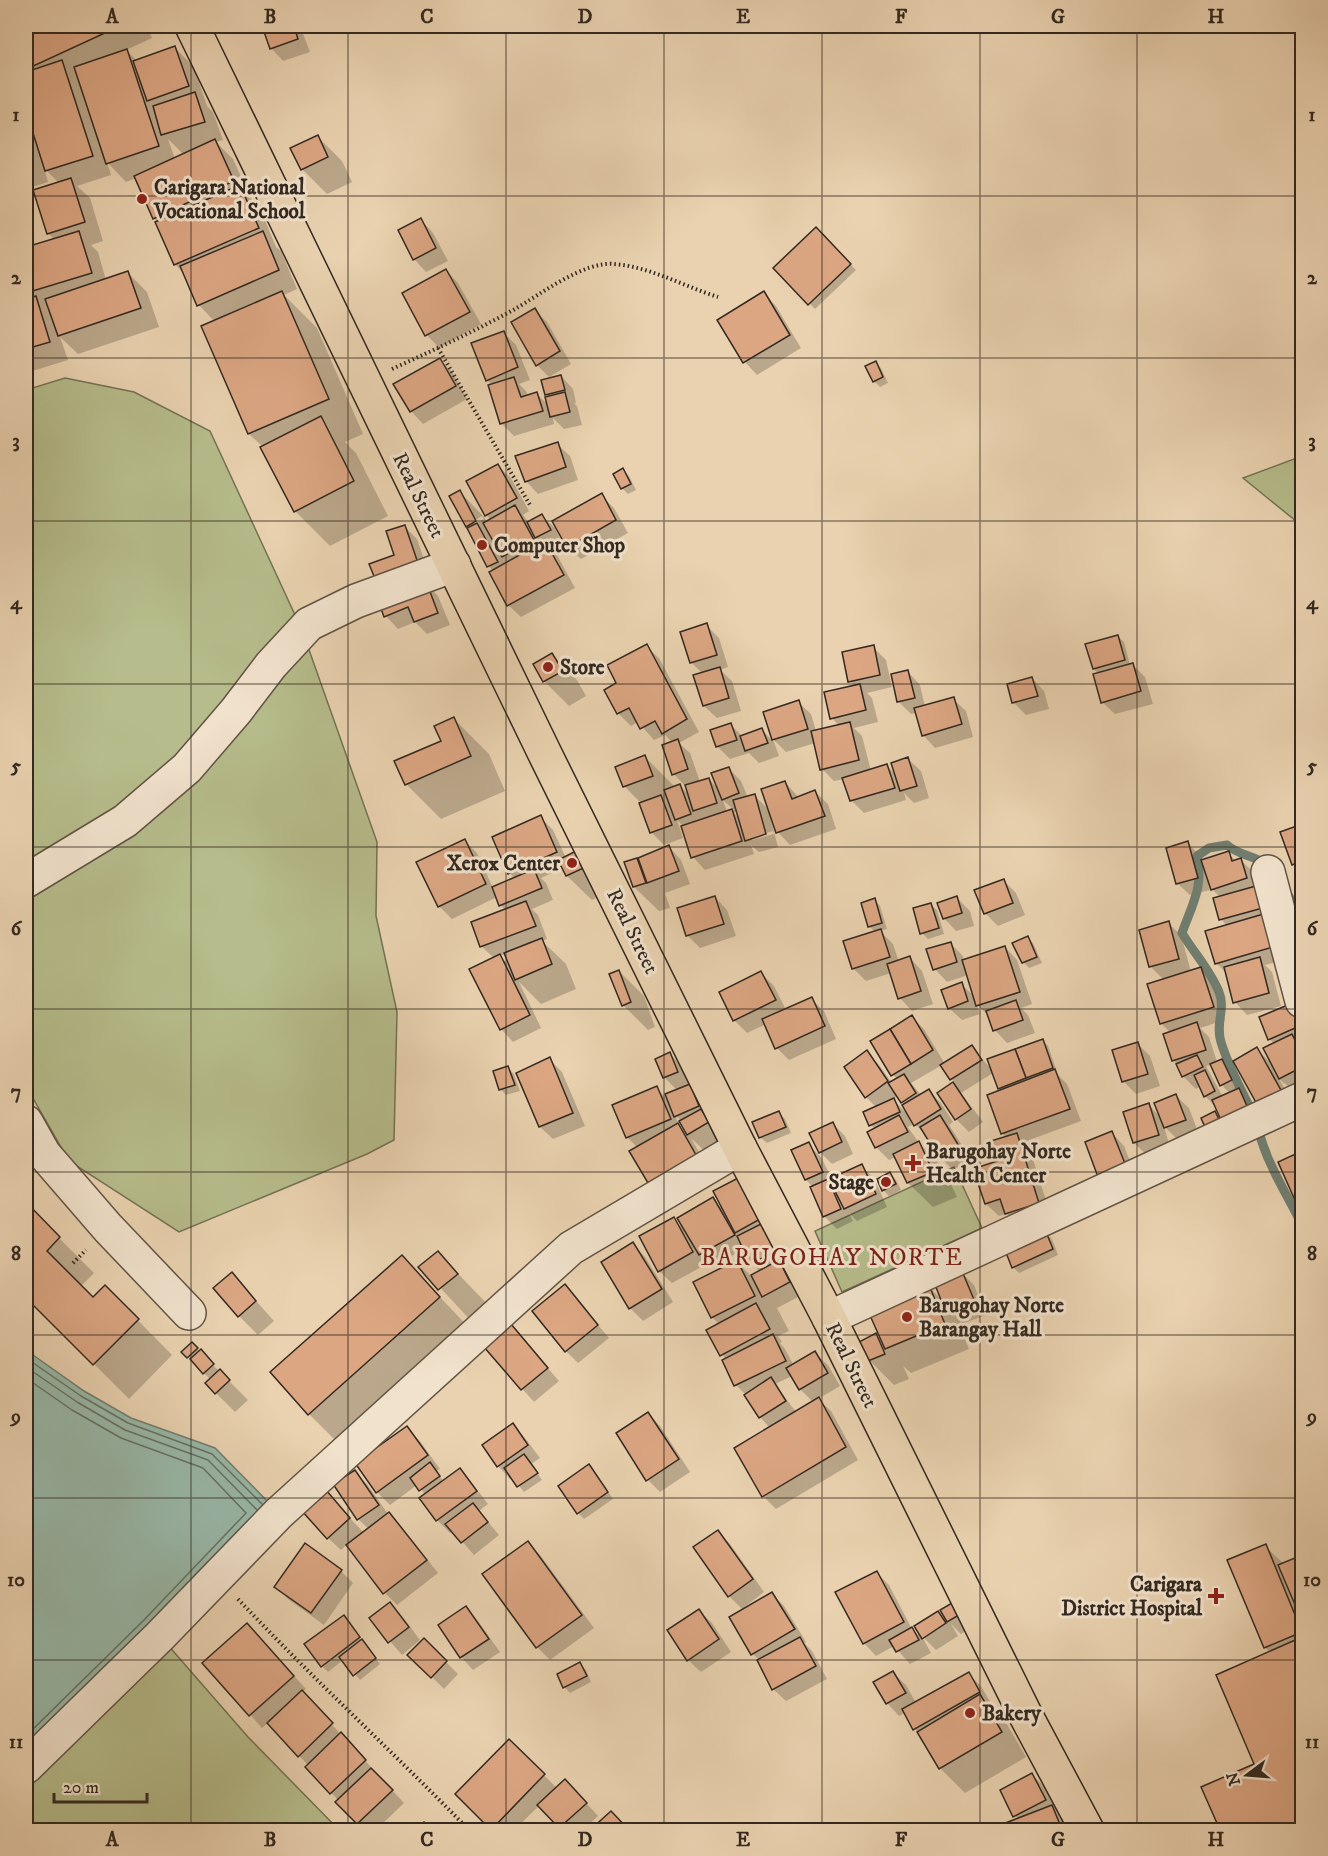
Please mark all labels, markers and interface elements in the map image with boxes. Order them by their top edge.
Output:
text: A [105,5,120,30]
text: B [264,5,276,30]
text: C [420,5,434,30]
text: D [578,5,593,30]
text: E [736,5,750,30]
text: F [895,5,908,30]
text: G [1051,5,1065,30]
text: H [1208,5,1225,30]
text: 1 [12,103,20,128]
text: 1 [1308,103,1316,128]
place label: Carigara National Vocational School [153,175,306,225]
marker: Carigara National Vocational School [135,192,149,206]
text: 2 [11,266,22,291]
text: 2 [1307,266,1318,291]
text: 3 [12,429,20,454]
text: 3 [1308,429,1316,454]
street label: Real Street [386,448,450,543]
place label: Computer Shop [494,533,626,559]
marker: Computer Shop [475,538,489,552]
text: 4 [10,591,23,616]
text: 4 [1306,591,1319,616]
place label: Store [560,655,605,681]
marker: Store [541,660,555,674]
text: 5 [10,754,21,779]
text: 5 [1306,754,1317,779]
place label: Xerox Center [447,851,561,877]
marker: Xerox Center [565,856,579,870]
street label: Real Street [600,884,664,979]
text: 6 [11,917,23,942]
text: 6 [1307,917,1319,942]
text: 7 [11,1080,21,1105]
text: 7 [1307,1080,1317,1105]
place label: Barugohay Norte Health Center [926,1139,1071,1189]
marker: Barugohay Norte Health Center [904,1154,922,1172]
place label: Stage [828,1170,874,1196]
marker: Stage [879,1175,893,1189]
text: 8 [11,1242,21,1267]
text: 8 [1307,1242,1317,1267]
district label: BARUGOHAY NORTE [700,1243,964,1273]
place label: Barugohay Norte Barangay Hall [919,1293,1064,1343]
marker: Barugohay Norte Barangay Hall [900,1310,914,1324]
street label: Real Street [819,1318,883,1413]
text: 9 [9,1405,21,1430]
text: 9 [1305,1405,1317,1430]
text: 10 [7,1568,25,1593]
text: 10 [1303,1568,1321,1593]
place label: Carigara District Hospital [1061,1572,1203,1622]
marker: Carigara District Hospital [1207,1587,1225,1605]
place label: Bakery [982,1701,1042,1727]
marker: Bakery [963,1706,977,1720]
text: 11 [9,1730,23,1755]
text: 11 [1305,1730,1319,1755]
north arrow [1217,1745,1277,1805]
scale bar [54,1766,147,1804]
text: N [1222,1770,1245,1788]
text: 20 m [63,1777,99,1799]
text: A [105,1828,120,1853]
text: B [264,1828,276,1853]
text: C [420,1828,434,1853]
text: D [578,1828,593,1853]
text: E [736,1828,750,1853]
text: F [895,1828,908,1853]
text: G [1051,1828,1065,1853]
text: H [1208,1828,1225,1853]

